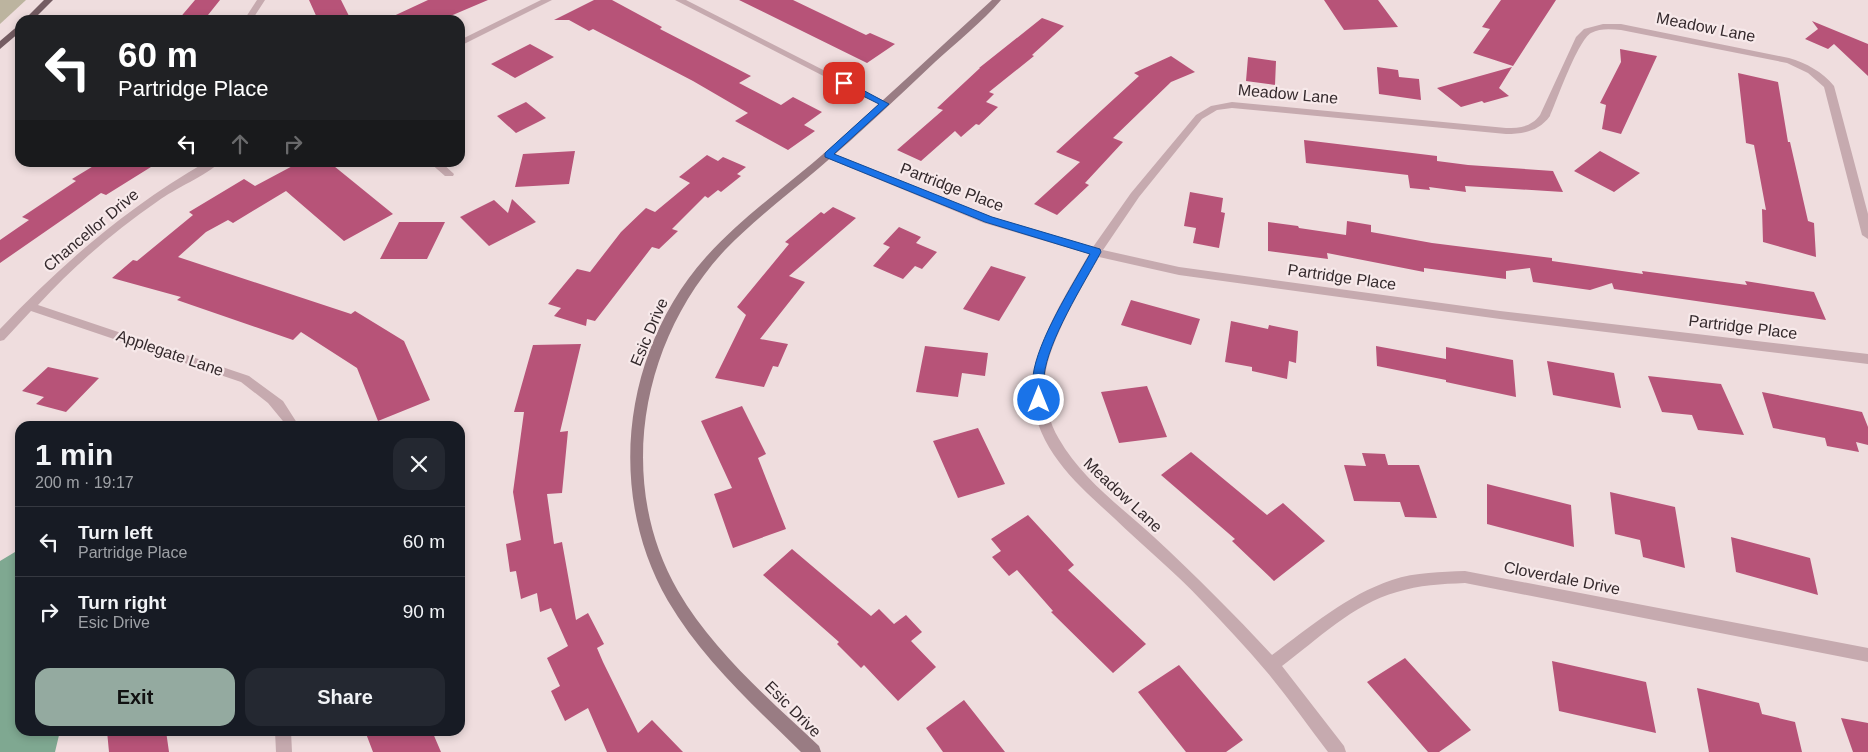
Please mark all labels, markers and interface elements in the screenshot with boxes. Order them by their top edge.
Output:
street label: Meadow Lane [1655,9,1757,45]
icon: left [35,35,100,100]
text: 60 m [118,35,198,74]
pin [823,62,865,104]
icon: arrive [830,69,858,97]
text: Partridge Place [118,76,268,101]
street label: Meadow Lane [1237,81,1339,107]
icon: left [173,130,201,158]
icon: ahead [226,130,254,158]
icon: right [279,130,307,158]
street label: Partridge Place [898,159,1006,215]
street label: Chancellor Drive [40,185,142,275]
street label: Partridge Place [1287,261,1397,293]
street label: Esic Drive [627,295,671,368]
street label: Partridge Place [1688,312,1798,342]
street label: Applegate Lane [114,327,226,379]
position arrow [1012,373,1064,425]
text: 1 min [35,438,113,471]
button: close [393,438,445,490]
street label: Meadow Lane [1080,455,1166,536]
text: 200 m · 19:17 [35,474,134,491]
text: Turn left [78,522,153,543]
icon: left [35,528,63,556]
text: 60 m [403,531,445,552]
text: Partridge Place [78,544,187,561]
street label: Cloverdale Drive [1502,558,1622,598]
text: Turn right [78,592,166,613]
icon: right [35,598,63,626]
text: 90 m [403,601,445,622]
text: Esic Drive [78,614,150,631]
button: Exit [35,668,235,726]
button: Share [245,668,445,726]
street label: Esic Drive [762,678,825,741]

